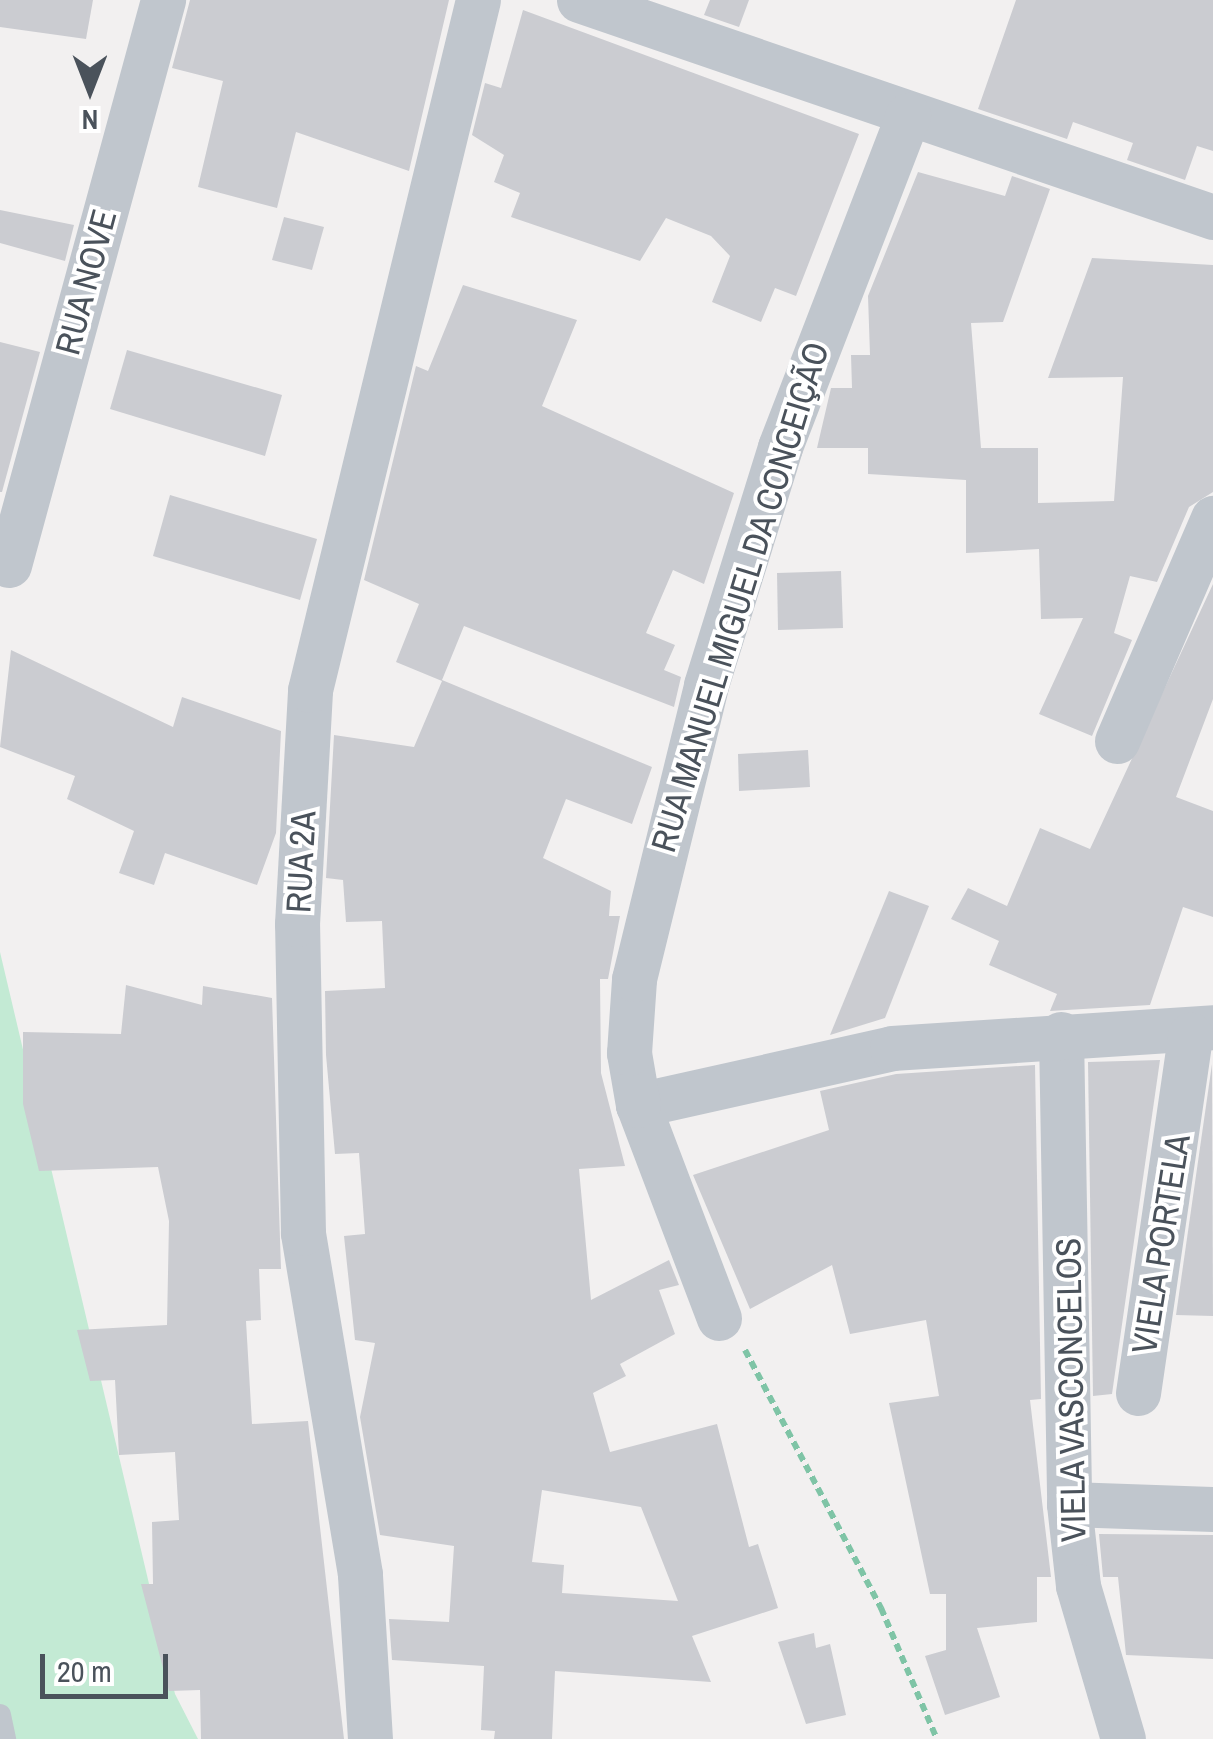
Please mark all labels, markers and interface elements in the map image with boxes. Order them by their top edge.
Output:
north arrow [40,40,140,140]
text: N [82,101,98,139]
street label: RUA NOVE [46,204,126,360]
street label: RUA MANUEL MIGUEL DA CONCEIÇÃO [642,335,838,859]
street label: RUA 2A [277,809,325,915]
street label: VIELA PORTELA [1123,1131,1199,1357]
street label: VIELA VASCONCELOS [1047,1237,1095,1543]
scale bar [45,1634,172,1696]
text: 20 m [57,1651,112,1691]

